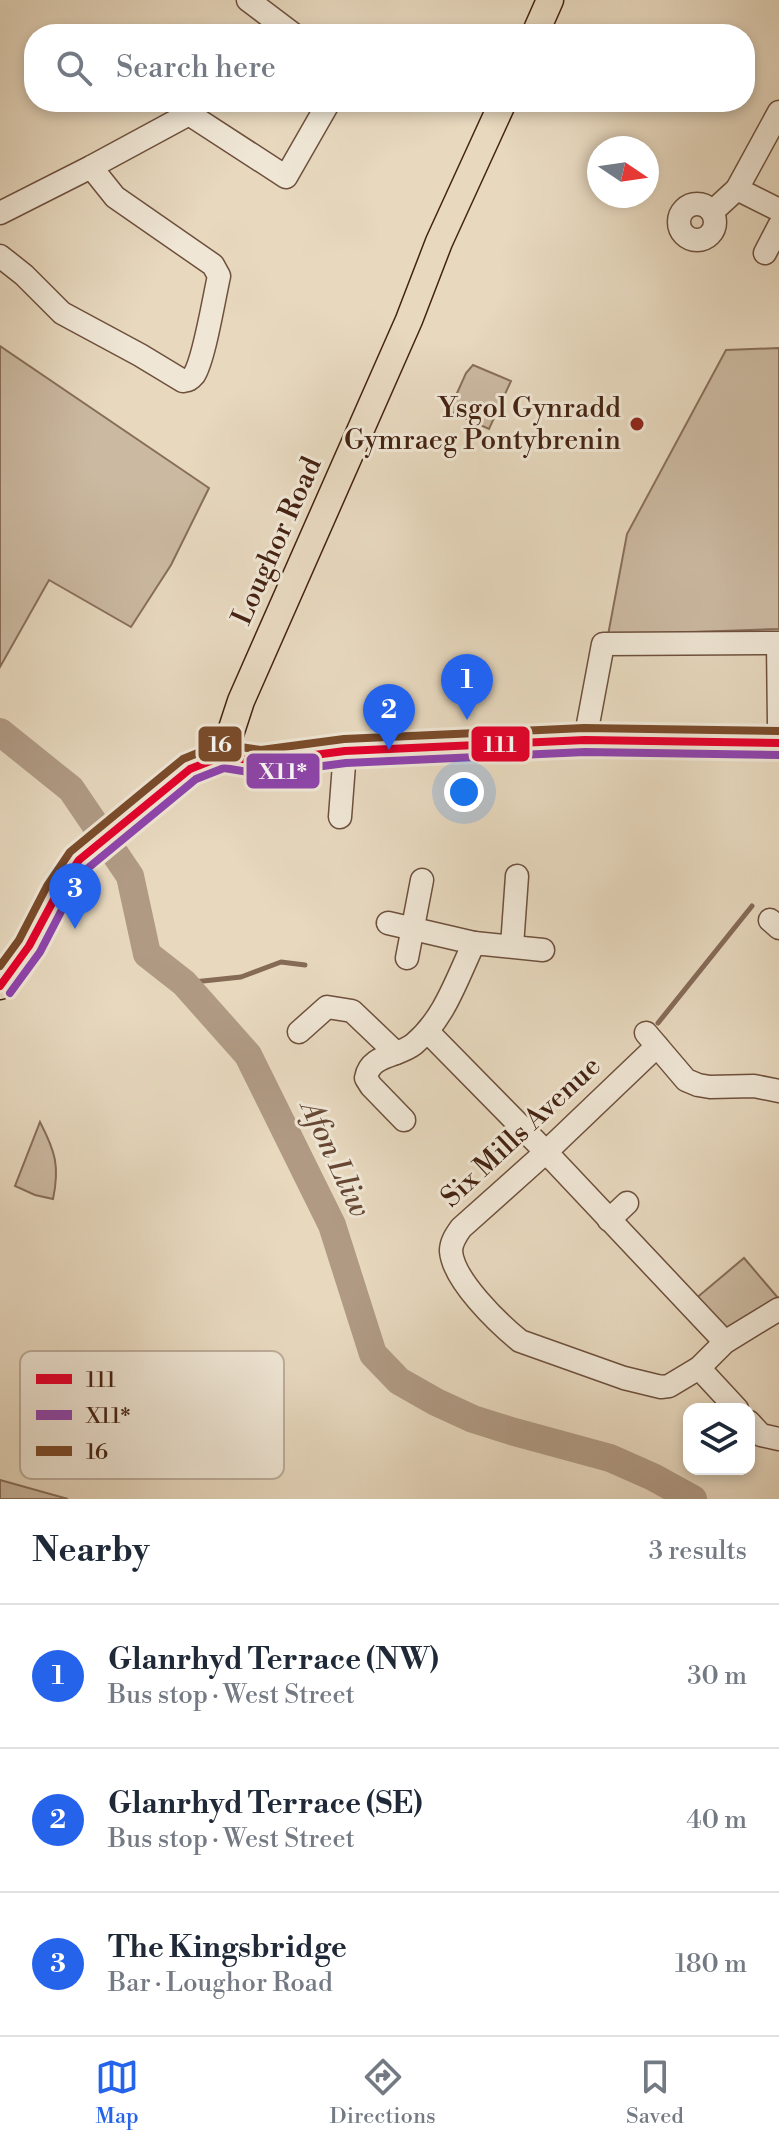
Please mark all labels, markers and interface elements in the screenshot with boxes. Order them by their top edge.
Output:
search box [24,24,755,112]
icon: search [52,46,96,90]
text: Search here [116,49,276,87]
north arrow [587,136,659,208]
place label: Ysgol Gynradd Gymraeg Pontybrenin [344,391,621,458]
marker: Ysgol Gynradd Gymraeg Pontybrenin [628,415,646,433]
street label: Loughor Road [224,452,330,630]
pin: 1 [441,654,493,720]
pin: 2 [363,684,415,750]
line badge: 16 [197,725,243,763]
line badge: 111 [470,725,531,763]
text: 16 [208,732,232,759]
text: 111 [483,732,517,759]
line badge: X11* [245,752,321,790]
text: X11* [258,759,307,786]
your location [444,772,484,812]
pin: 3 [49,863,101,929]
street label: Six Mills Avenue [434,1049,608,1215]
water label: Afon Lliw [290,1092,378,1223]
legend [20,1351,284,1479]
text: 111 [86,1367,116,1394]
text: X11* [85,1403,130,1430]
map controls [683,1403,755,1475]
button: layers [683,1403,755,1475]
text: 16 [86,1439,108,1466]
text: Nearby [32,1530,150,1572]
text: 3 results [649,1535,747,1567]
text: Glanrhyd Terrace (NW) [108,1641,439,1679]
text: 1 [52,1660,64,1692]
text: 30 m [687,1660,747,1692]
text: Bus stop · West Street [108,1679,355,1711]
text: Glanrhyd Terrace (SE) [108,1785,422,1823]
text: 2 [50,1804,66,1836]
text: 40 m [686,1804,747,1836]
text: Bus stop · West Street [108,1823,355,1855]
text: The Kingsbridge [108,1929,347,1967]
text: 3 [50,1948,66,1980]
text: 180 m [675,1948,747,1980]
text: Bar · Loughor Road [108,1967,333,1999]
tab: Map [95,2055,139,2130]
tab: Directions [330,2055,436,2130]
tab: Saved [626,2055,684,2130]

